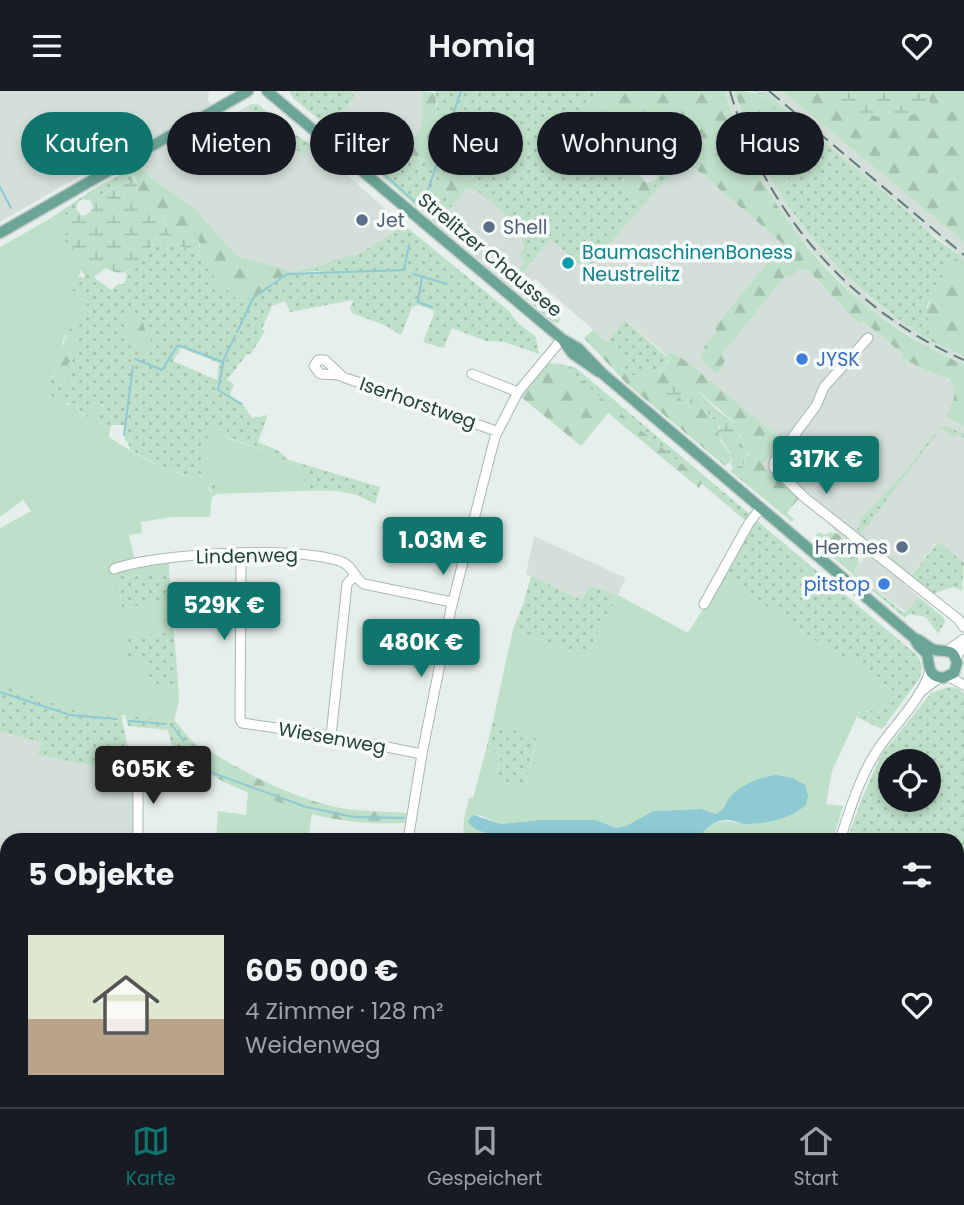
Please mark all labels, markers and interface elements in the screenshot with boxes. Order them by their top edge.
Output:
text: Homiq [428,23,536,68]
icon: menu [28,27,66,65]
icon: heart [898,27,936,65]
chip: Kaufen [21,112,153,175]
chip: Mieten [167,112,296,175]
chip: Filter [310,112,414,175]
chip: Neu [428,112,523,175]
chip: Wohnung [537,112,702,175]
chip: Haus [716,112,824,175]
street label: Strelitzer Chaussee [412,186,568,324]
place label: Jet [376,207,405,234]
marker: Jet [354,212,370,228]
place label: Shell [503,214,547,241]
marker: Shell [481,219,497,235]
place label: BaumaschinenBoness Neustrelitz [582,239,793,288]
marker: BaumaschinenBoness Neustrelitz [560,255,576,271]
place label: JYSK [816,346,860,373]
marker: JYSK [794,351,810,367]
street label: Iserhorstweg [356,370,480,436]
pin: 317K € [769,437,883,496]
text: 317K € [789,443,863,475]
pin: 1.03M € [378,517,508,577]
text: 1.03M € [399,524,487,556]
place label: Hermes [815,534,888,561]
marker: Hermes [894,539,910,555]
street label: Lindenweg [196,542,298,570]
place label: pitstop [804,571,870,598]
marker: pitstop [876,576,892,592]
pin: 529K € [167,582,281,642]
text: 529K € [183,589,265,621]
pin: 480K € [364,619,478,679]
text: 480K € [379,626,463,658]
street label: Wiesenweg [276,715,388,761]
pin: 605K € [96,747,210,806]
map controls [878,749,941,812]
button: locate [878,749,941,812]
text: 605K € [111,753,195,785]
text: 5 Objekte [28,853,174,896]
icon: filters [898,856,936,894]
text: 605 000 € [245,949,398,992]
icon: home [84,963,168,1047]
icon: heart [898,986,936,1024]
text: 4 Zimmer · 128 m² [245,995,444,1027]
text: Weidenweg [245,1029,381,1061]
tab: Karte [126,1122,176,1193]
tab: Gespeichert [427,1122,542,1193]
tab: Start [793,1122,838,1193]

